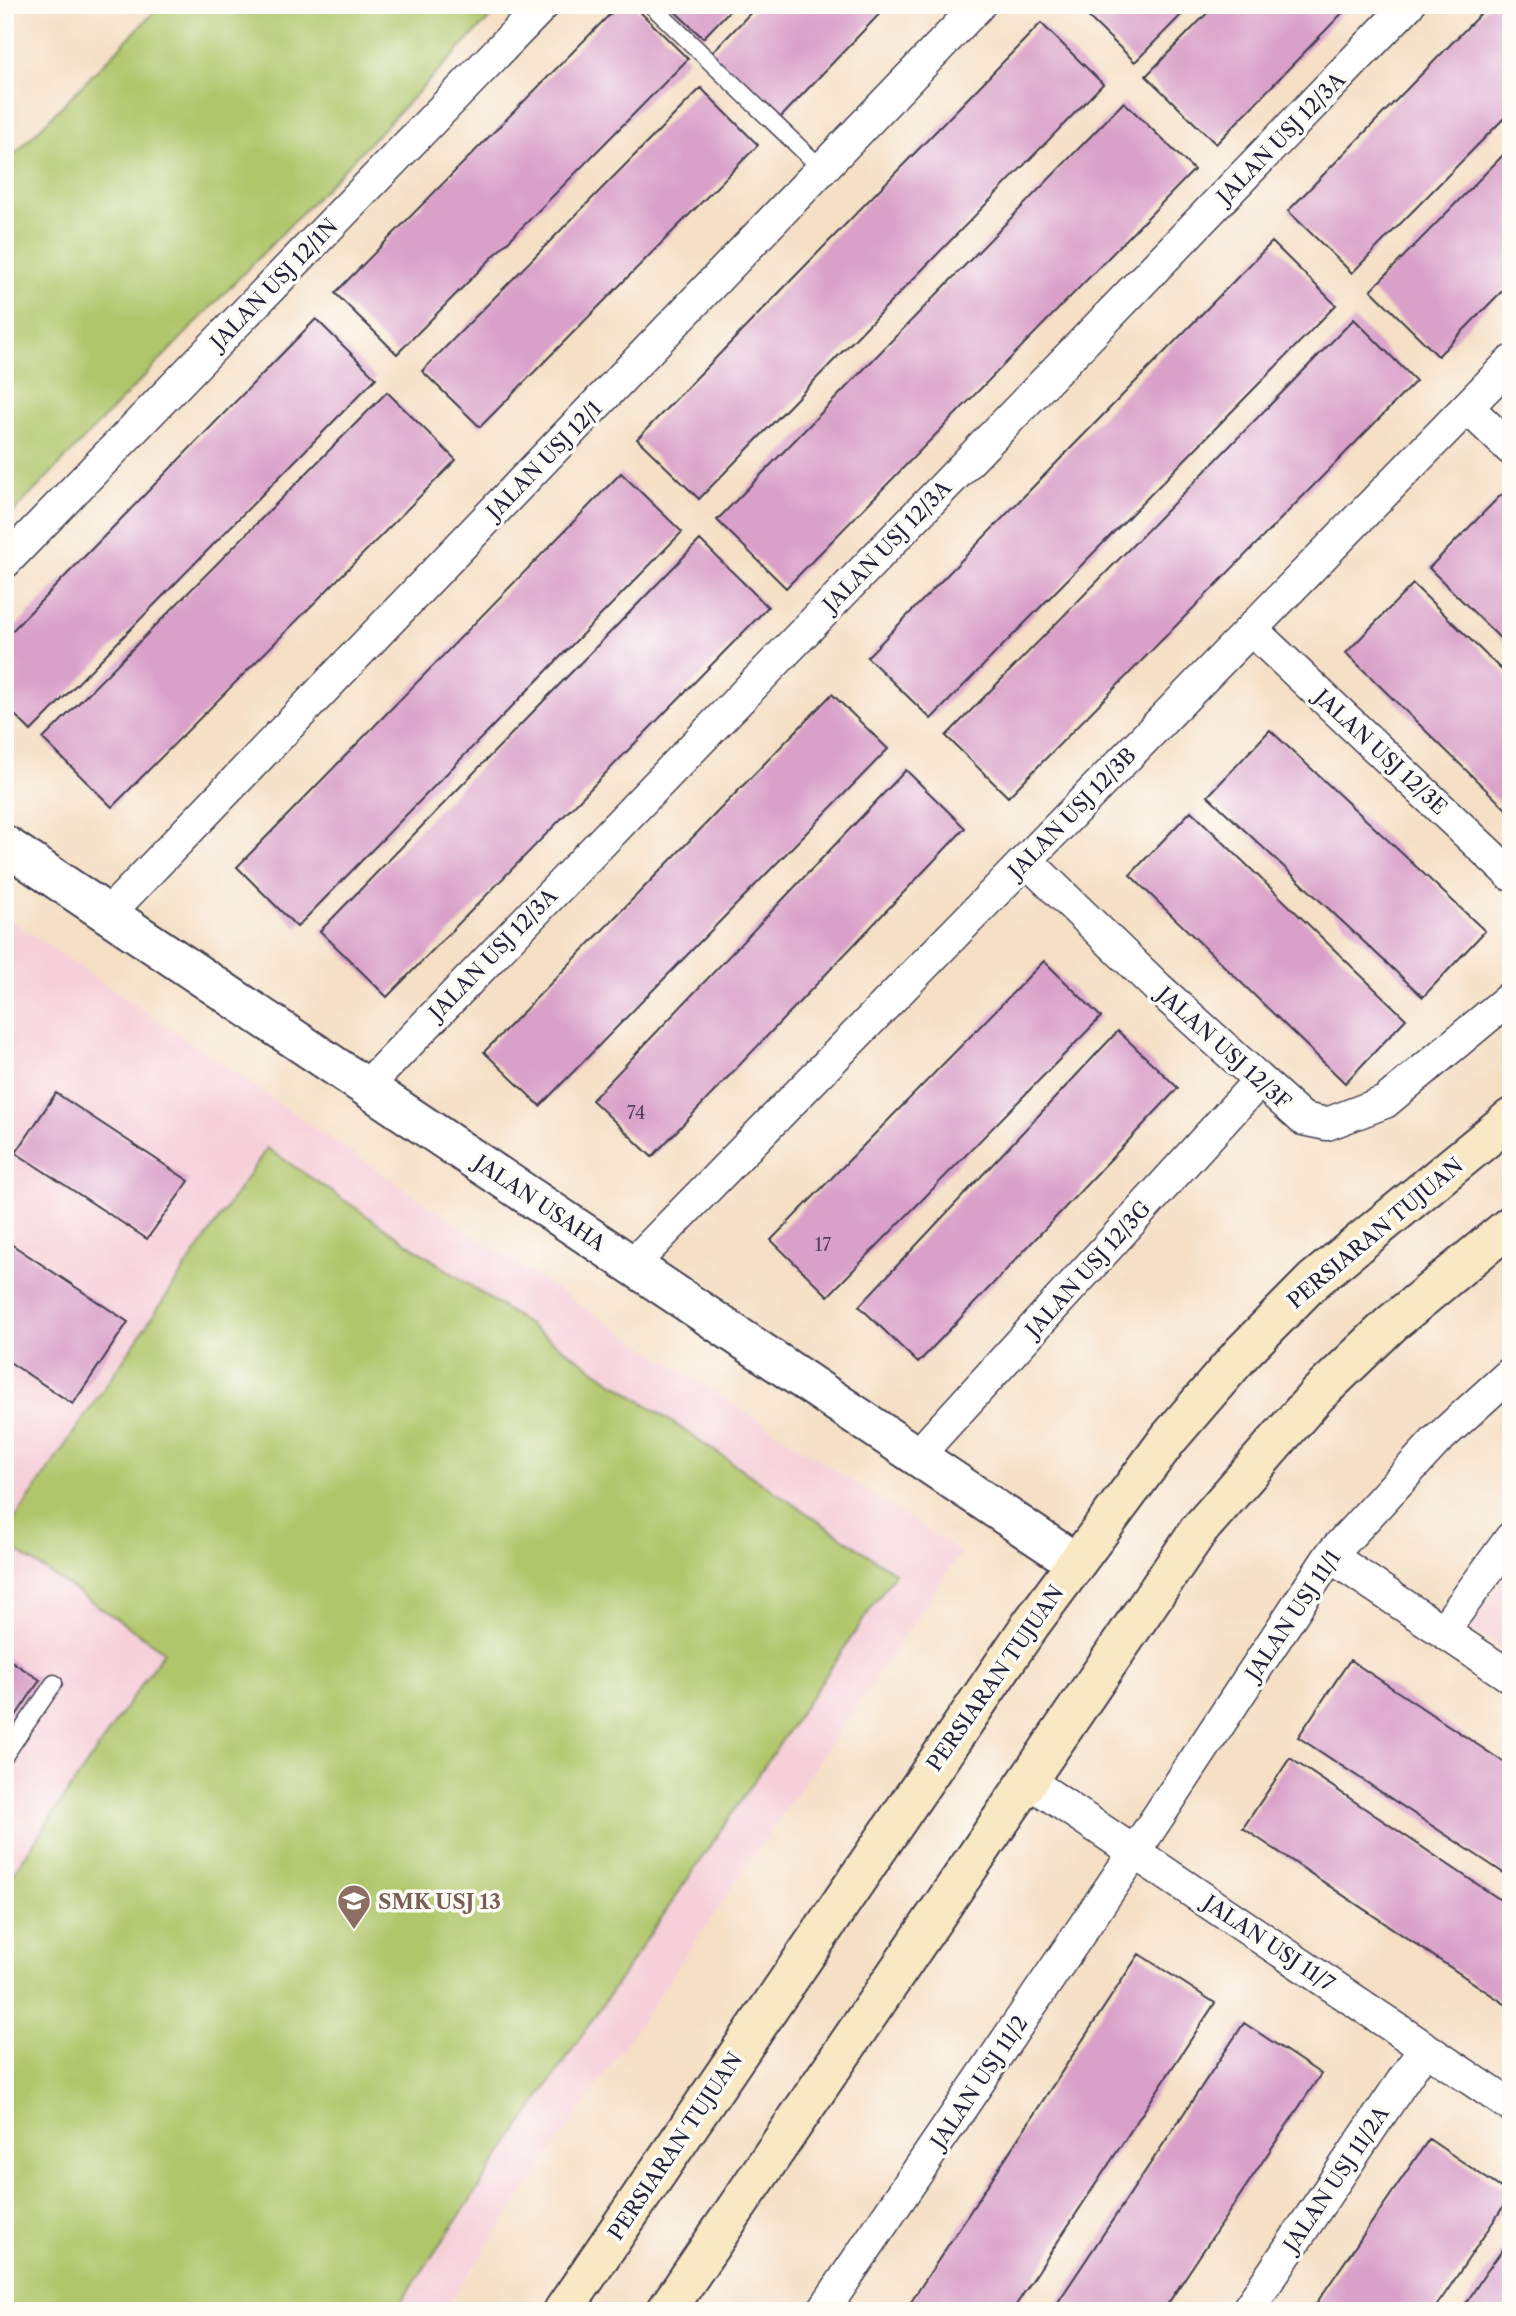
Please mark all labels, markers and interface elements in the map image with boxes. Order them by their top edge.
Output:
street label: JALAN USJ 12/3A [1210,67,1350,211]
street label: JALAN USJ 12/1N [203,213,343,357]
street label: JALAN USJ 12/1 [479,396,607,526]
street label: JALAN USJ 12/3A [816,475,956,619]
street label: JALAN USJ 12/3E [1307,682,1452,820]
street label: JALAN USJ 12/3B [1001,742,1141,886]
street label: JALAN USJ 12/3A [422,883,562,1027]
street label: JALAN USJ 12/3F [1150,980,1296,1115]
house number: 74 [627,1102,645,1124]
street label: JALAN USAHA [467,1148,611,1256]
street label: PERSIARAN TUJUAN [1282,1152,1468,1314]
street label: JALAN USJ 12/3G [1018,1196,1156,1344]
house number: 17 [815,1234,831,1256]
street label: JALAN USJ 11/1 [1239,1545,1346,1687]
street label: PERSIARAN TUJUAN [921,1580,1069,1776]
school or university icon: SMK USJ 13 [335,1882,373,1931]
street label: JALAN USJ 11/7 [1196,1888,1340,1996]
place label: SMK USJ 13 [378,1889,501,1914]
street label: JALAN USJ 11/2 [924,2011,1033,2156]
street label: PERSIARAN TUJUAN [603,2047,747,2245]
street label: JALAN USJ 11/2A [1276,2101,1394,2259]

